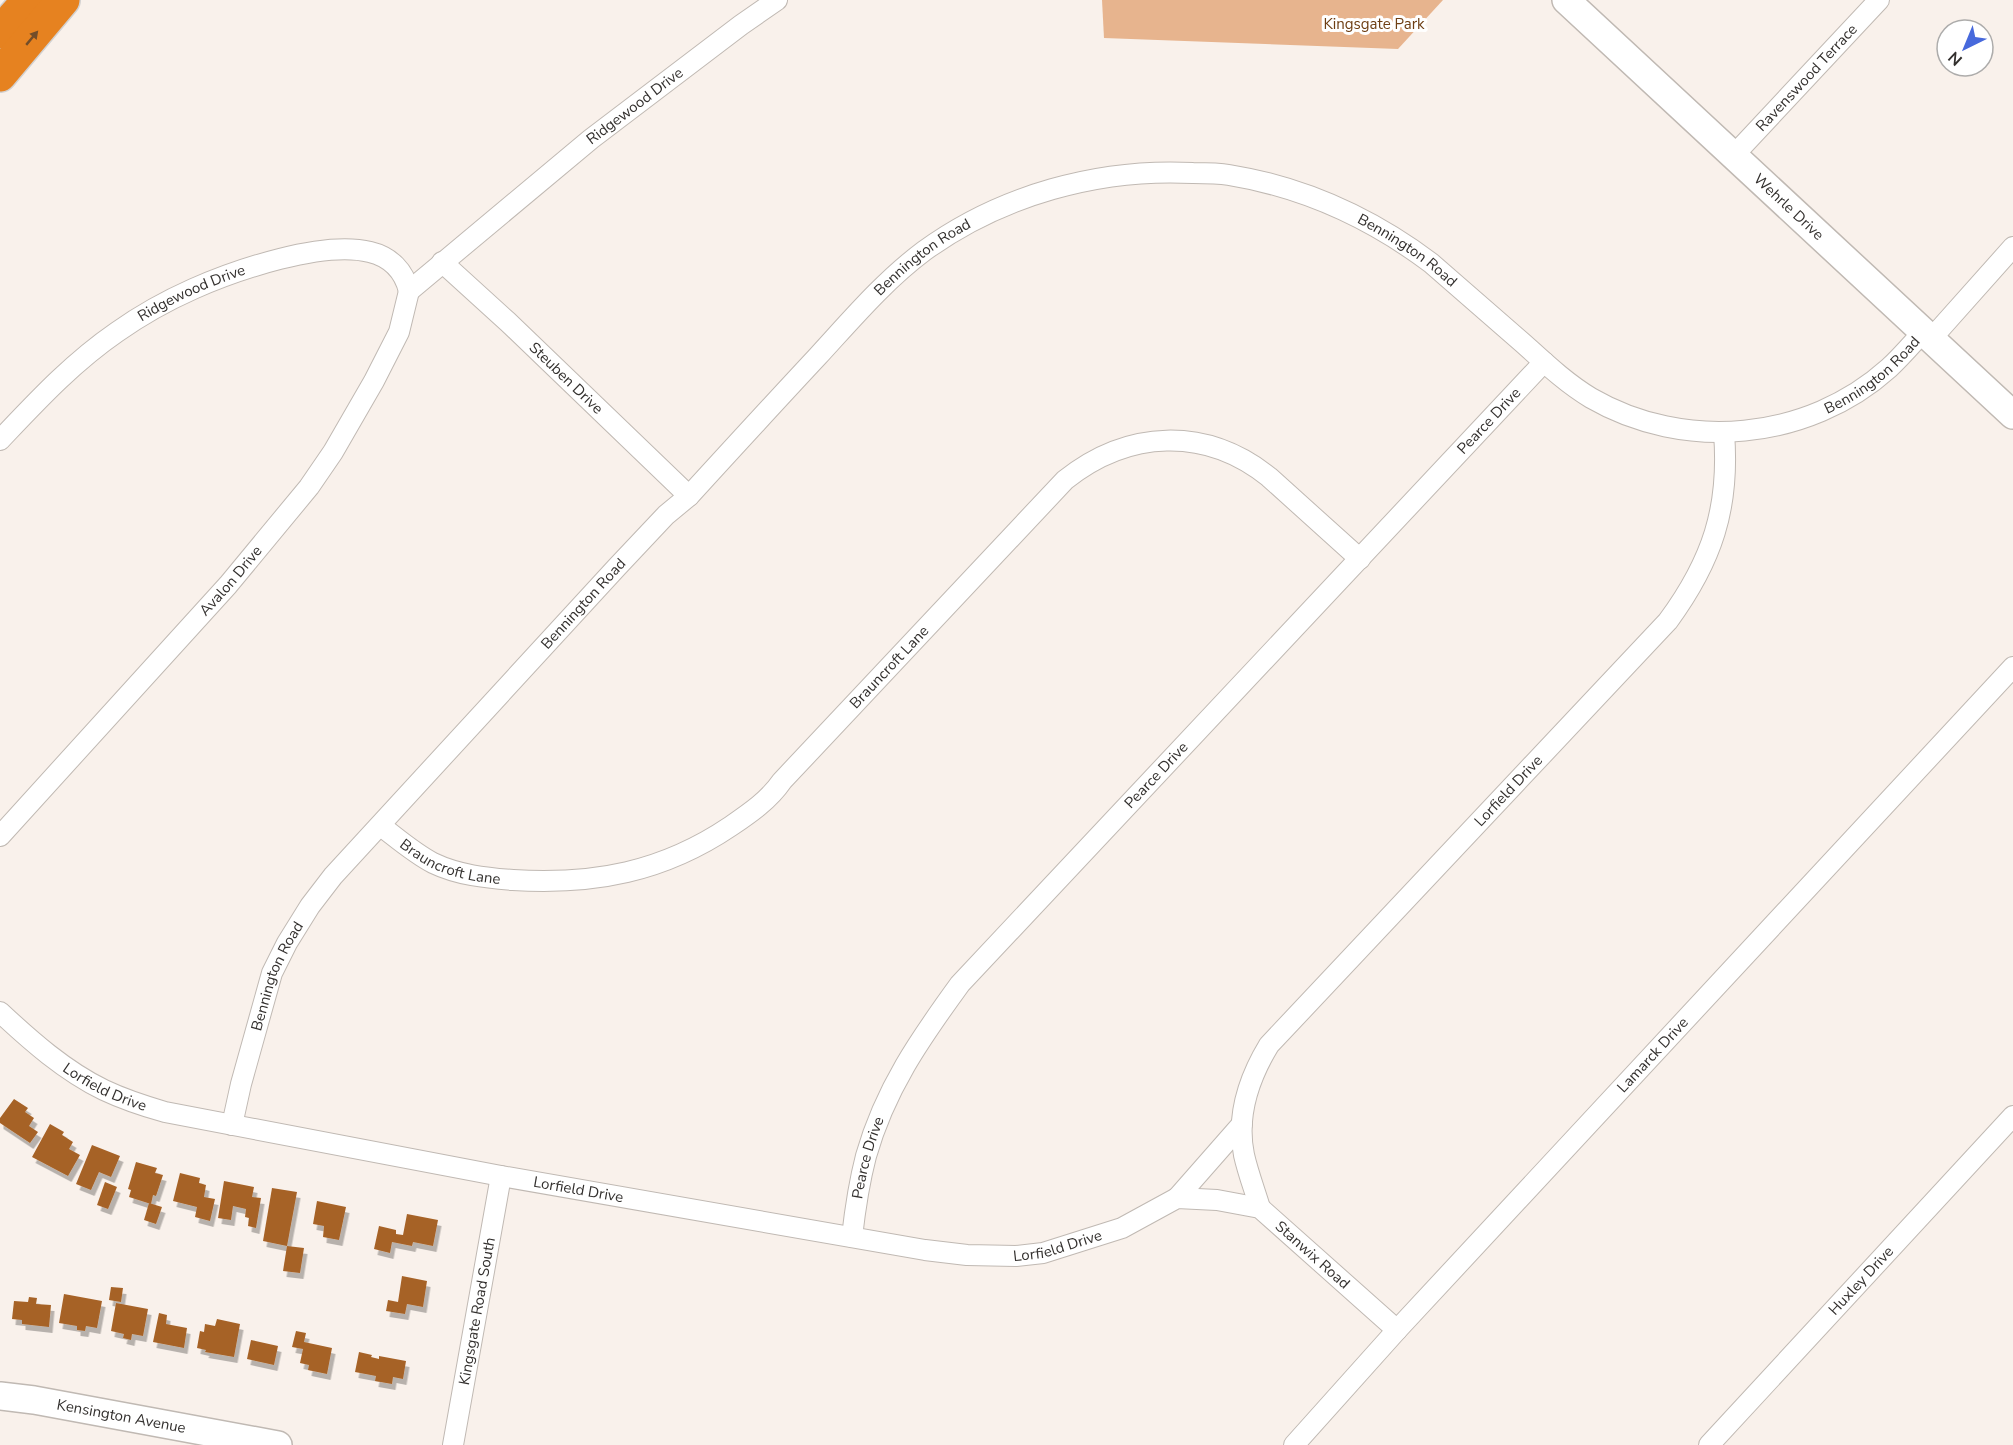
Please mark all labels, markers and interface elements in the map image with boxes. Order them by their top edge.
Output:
park label: Kingsgate Park [1323,14,1425,34]
north arrow [1935,18,1995,78]
street label: Ravenswood Terrace [1751,20,1862,136]
one-way arrow [25,30,38,46]
text: N [1944,46,1967,70]
street label: Ridgewood Drive [582,63,687,149]
street label: Wehrle Drive [1749,169,1828,245]
street label: Bennington Road [1354,209,1461,291]
street label: Bennington Road [870,214,974,300]
street label: Ridgewood Drive [134,260,248,326]
street label: Bennington Road [1821,332,1924,418]
street label: Steuben Drive [525,338,608,418]
street label: Pearce Drive [1453,383,1525,458]
street label: Avalon Drive [195,541,266,620]
street label: Bennington Road [536,554,630,653]
street label: Brauncroft Lane [845,621,933,713]
street label: Pearce Drive [1120,737,1192,813]
street label: Lorfield Drive [1470,751,1547,831]
street label: Brauncroft Lane [396,834,502,889]
street label: Bennington Road [246,918,308,1033]
street label: Lamarck Drive [1613,1013,1693,1097]
street label: Lorfield Drive [59,1058,149,1116]
street label: Pearce Drive [847,1113,889,1200]
street label: Lorfield Drive [532,1172,625,1207]
street label: Stanwix Road [1271,1216,1354,1293]
street label: Lorfield Drive [1012,1225,1104,1266]
street label: Kingsgate Road South [454,1236,500,1387]
street label: Huxley Drive [1824,1242,1898,1319]
street label: Kensington Avenue [55,1394,187,1438]

